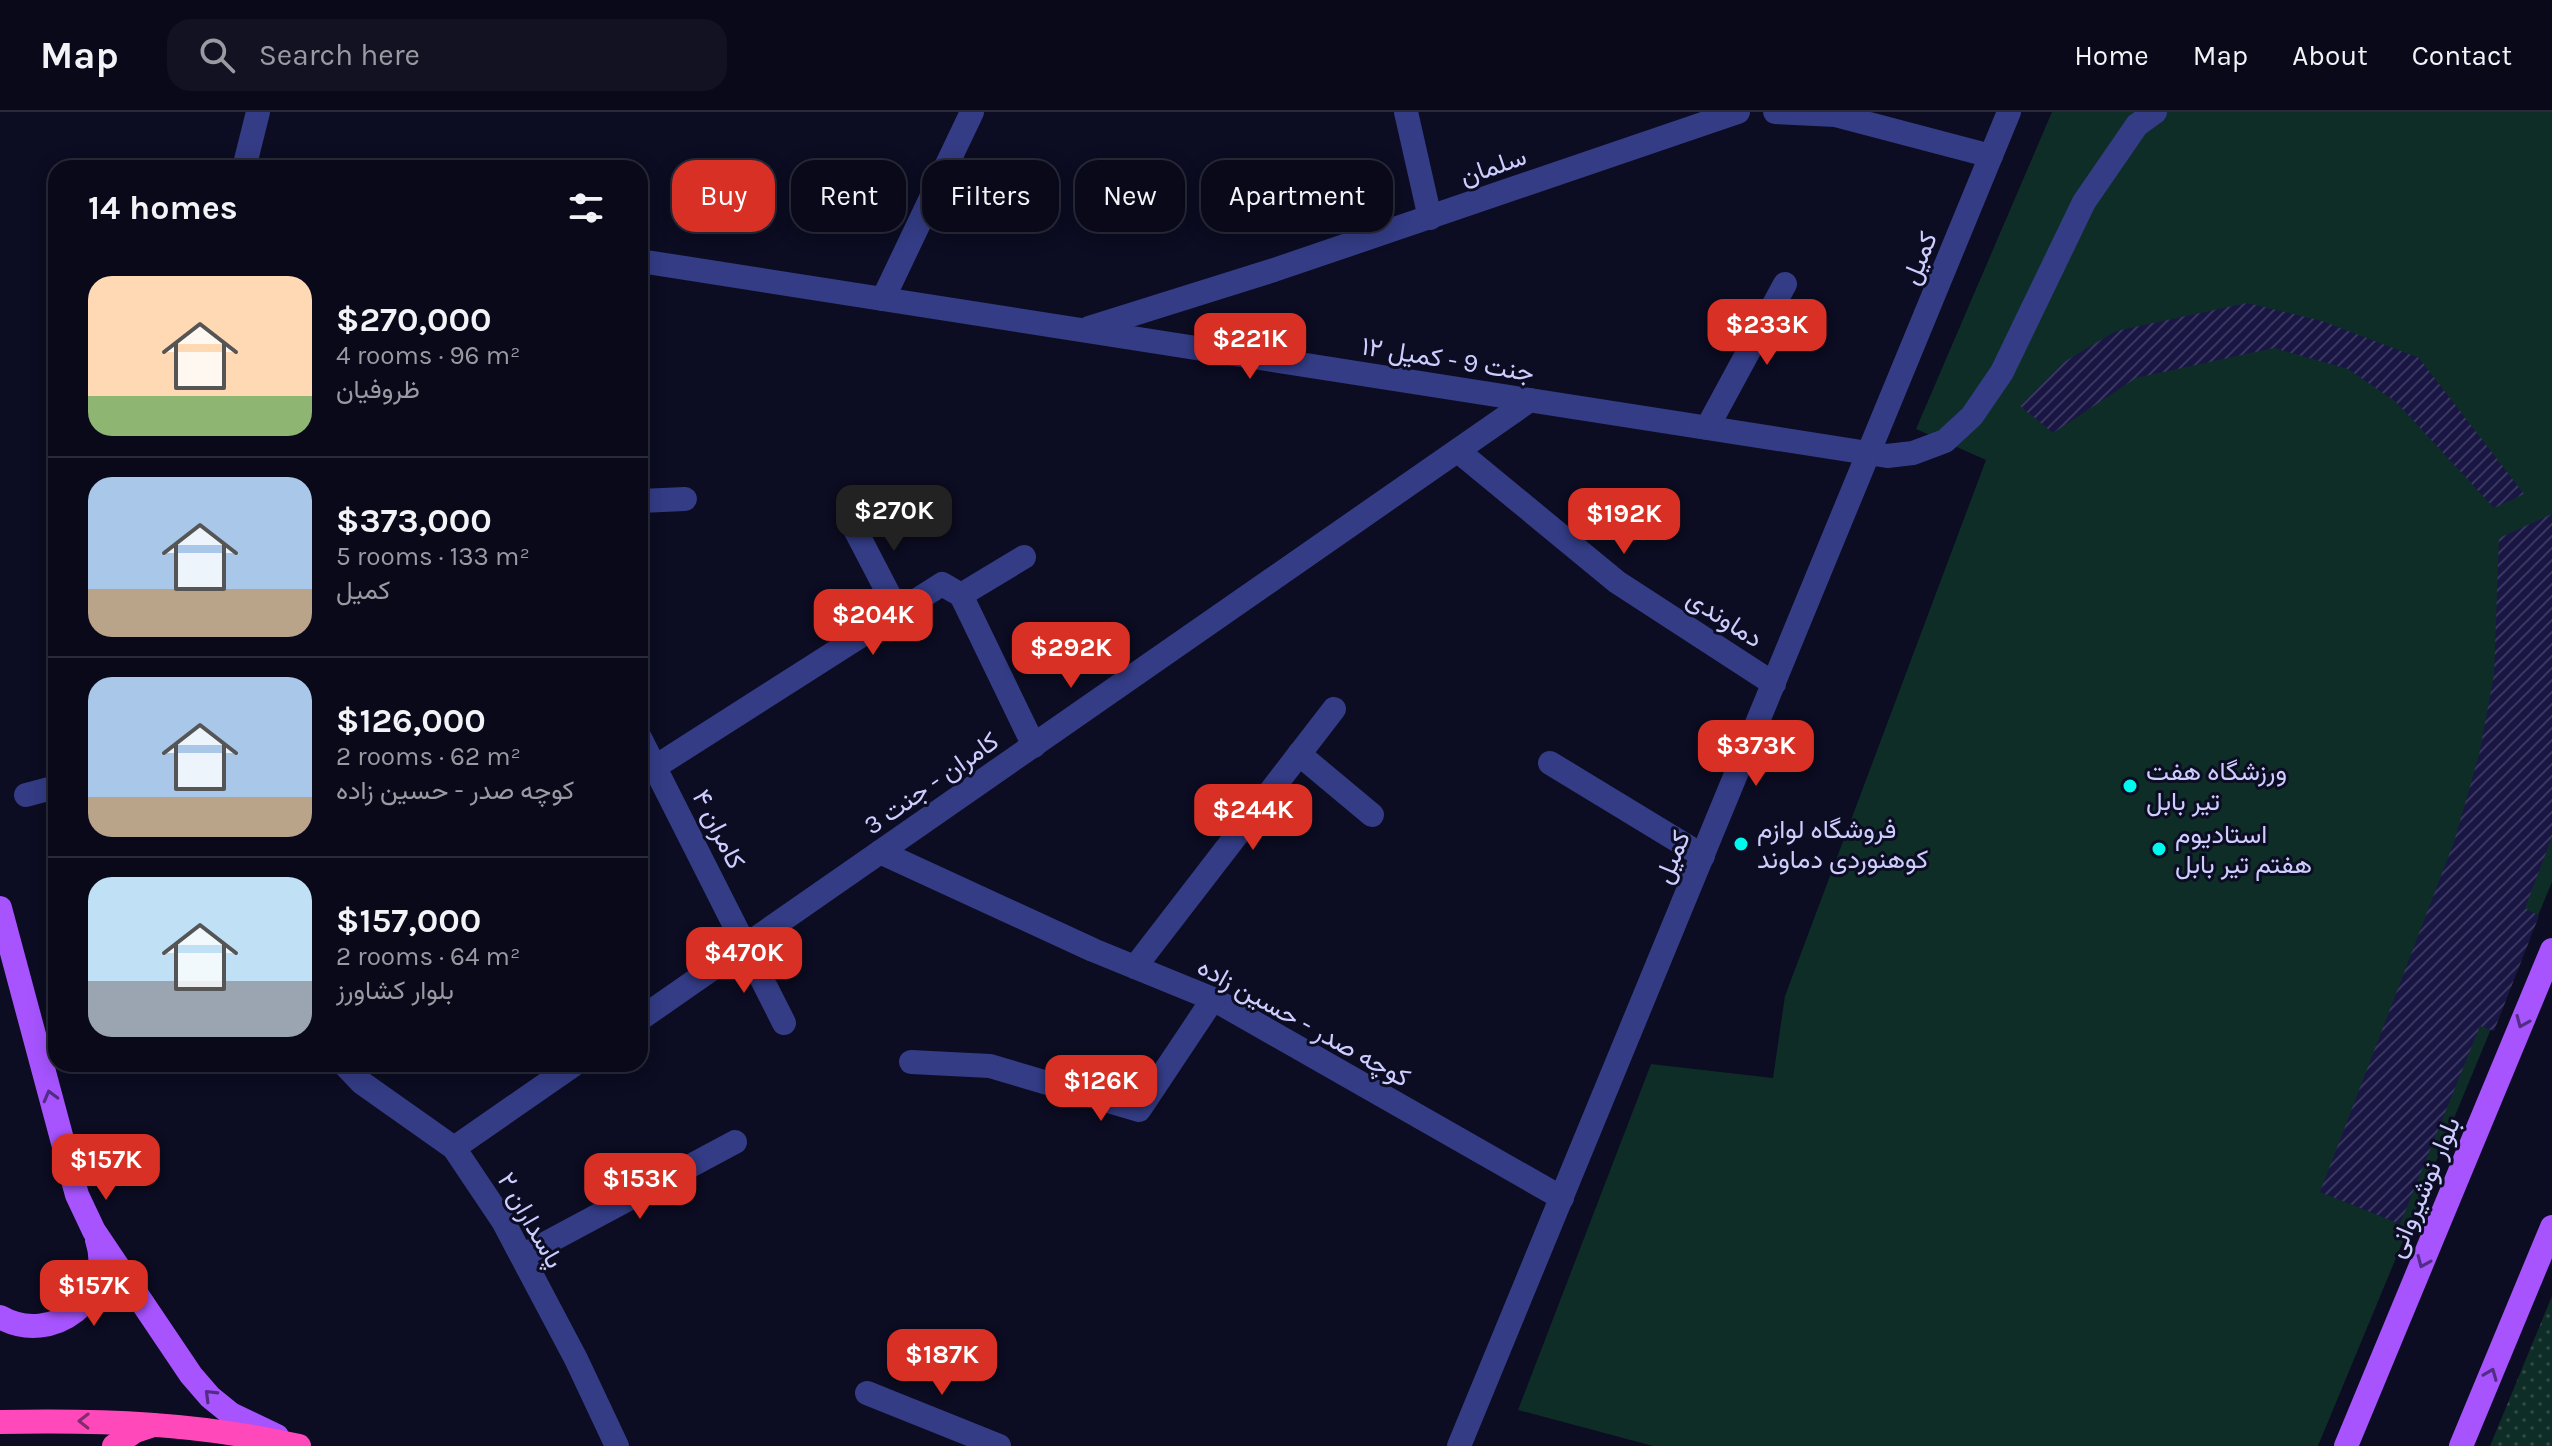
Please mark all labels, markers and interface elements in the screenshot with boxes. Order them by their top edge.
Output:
search box [167,19,727,91]
text: Map [40,33,119,78]
icon: search [195,33,239,77]
text: Search here [259,37,420,73]
text: Home [2074,39,2149,72]
text: Map [2193,39,2248,72]
text: About [2292,39,2368,72]
text: Contact [2412,39,2512,72]
street label: سلمان [1456,141,1530,192]
chip: Buy [672,160,775,232]
chip: Rent [791,160,906,232]
chip: Filters [922,160,1059,232]
chip: New [1075,160,1185,232]
chip: Apartment [1201,160,1393,232]
icon: filters [564,186,608,230]
text: 14 homes [88,188,238,228]
street label: کمیل [1895,227,1944,289]
pin: $233K [1711,299,1823,367]
text: $270,000 [336,300,492,340]
icon: home [152,308,248,404]
text: $233K [1726,309,1809,340]
pin: $221K [1194,313,1306,381]
text: $221K [1212,323,1288,354]
street label: جنت 9 - کمیل ۱۲ [1359,331,1537,388]
text: 4 rooms · 96 m² [336,340,520,371]
text: ظروفیان [336,374,420,405]
pin: $270K [838,485,950,553]
pin: $192K [1568,488,1680,556]
text: $270K [854,495,934,526]
text: $192K [1586,498,1662,529]
text: $373,000 [336,501,492,541]
icon: home [152,509,248,605]
text: 5 rooms · 133 m² [336,541,530,572]
text: کمیل [336,575,390,606]
street label: دماوندی [1681,582,1768,654]
pin: $204K [817,589,929,657]
text: $204K [832,599,914,630]
pin: $292K [1015,622,1127,690]
text: $292K [1030,632,1112,663]
text: $126,000 [336,701,486,741]
icon: home [152,709,248,805]
pin: $373K [1700,720,1812,788]
street label: کامران - جنت 3 [858,726,1005,841]
text: $373K [1716,730,1796,761]
text: 2 rooms · 62 m² [336,741,521,772]
place label: ورزشگاه هفت تیر بابل [2146,756,2287,817]
text: کوچه صدر - حسین زاده [336,775,574,806]
marker: ورزشگاه هفت تیر بابل [2121,777,2139,795]
street label: کامران ۴ [685,784,752,874]
pin: $244K [1197,784,1309,852]
text: $244K [1212,794,1294,825]
place label: فروشگاه لوازم کوهنوردی دماوند [1757,814,1928,875]
place label: استادیوم هفتم تیر بابل [2175,819,2312,881]
street label: کمیل [1648,826,1697,888]
marker: فروشگاه لوازم کوهنوردی دماوند [1732,835,1750,853]
marker: استادیوم هفتم تیر بابل [2150,840,2168,858]
text: $157,000 [336,901,481,941]
icon: home [152,909,248,1005]
pin: $470K [688,927,800,995]
text: $470K [704,937,784,968]
text: 2 rooms · 64 m² [336,941,520,972]
street label: کوچه صدر - حسین زاده [1191,951,1416,1096]
text: بلوار کشاورز [336,975,454,1006]
one-way arrow [2515,1014,2532,1028]
pin: $126K [1045,1055,1157,1123]
text: $126K [1063,1065,1139,1096]
one-way arrow [43,1090,60,1104]
street label: بلوار نوشیروانی [2380,1112,2467,1262]
pin: $157K [50,1134,162,1202]
text: $157K [70,1144,142,1175]
pin: $153K [584,1153,696,1221]
text: $153K [602,1163,678,1194]
street label: پاسداران ۲ [489,1167,570,1275]
one-way arrow [2416,1254,2432,1268]
pin: $157K [38,1260,150,1328]
text: $157K [58,1270,130,1301]
pin: $187K [886,1329,998,1397]
text: $187K [905,1339,979,1370]
one-way arrow [2482,1368,2498,1382]
one-way arrow [205,1390,219,1405]
one-way arrow [77,1412,90,1429]

